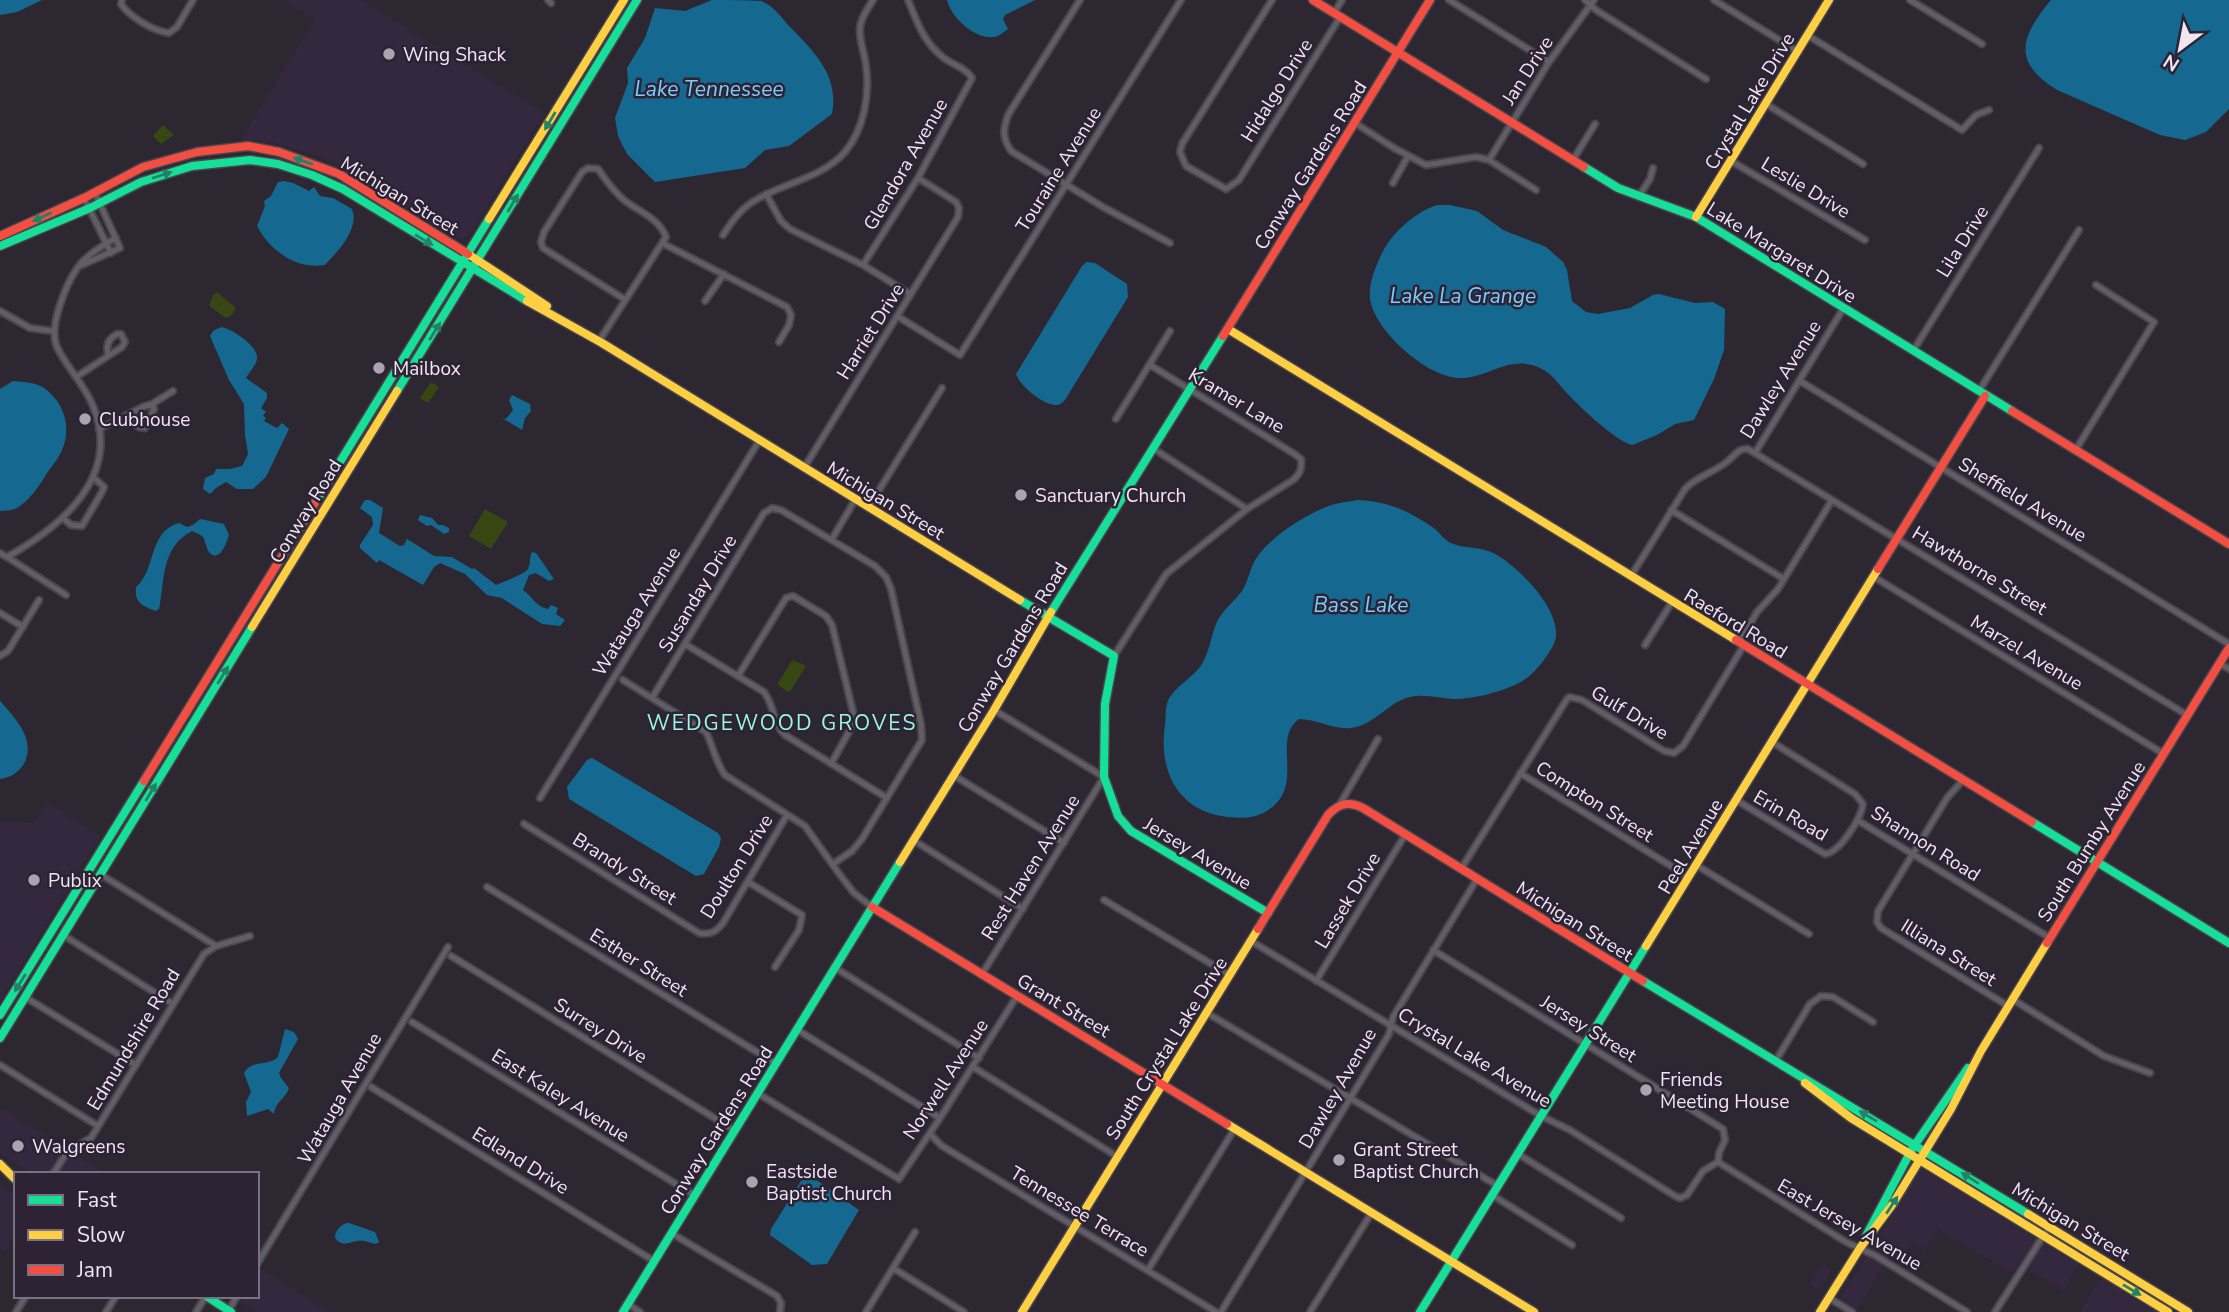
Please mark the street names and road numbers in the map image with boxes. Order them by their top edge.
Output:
street label: Crystal Lake Drive [1699,28,1801,175]
street label: Jan Drive [1495,31,1560,111]
street label: Hidalgo Drive [1235,34,1319,147]
street label: Conway Gardens Road [1248,76,1373,255]
street label: Glendora Avenue [858,94,954,235]
street label: Touraine Avenue [1010,102,1108,237]
street label: Michigan Street [336,150,464,242]
street label: Leslie Drive [1756,151,1855,225]
street label: Lake Margaret Drive [1702,196,1861,310]
street label: Lila Drive [1931,201,1995,282]
street label: Harriet Drive [831,278,911,385]
street label: Dawley Avenue [1734,315,1828,444]
street label: Kramer Lane [1184,362,1289,440]
street label: Sheffield Avenue [1953,451,2092,548]
street label: Conway Road [264,455,348,568]
street label: Michigan Street [822,455,950,547]
street label: Hawthorne Street [1907,520,2052,622]
street label: Susanday Drive [652,530,743,657]
street label: Watauga Avenue [587,542,687,681]
street label: Conway Gardens Road [952,557,1074,738]
street label: Raeford Road [1679,583,1792,665]
street label: Marzel Avenue [1965,609,2088,697]
street label: Gulf Drive [1586,680,1673,746]
street label: Compton Street [1531,755,1659,849]
street label: South Bumby Avenue [2032,756,2152,927]
street label: Erin Road [1748,784,1833,848]
street label: Rest Haven Avenue [975,790,1086,946]
street label: Peel Avenue [1652,794,1730,899]
street label: Shannon Road [1866,800,1985,888]
street label: Doulton Drive [694,809,779,924]
street label: Jersey Avenue [1138,811,1256,896]
street label: Brandy Street [568,827,682,911]
street label: Lassek Drive [1309,847,1387,954]
street label: Michigan Street [1511,875,1638,968]
street label: Illiana Street [1896,913,2002,993]
street label: Esther Street [584,922,693,1003]
street label: South Crystal Lake Drive [1100,952,1234,1145]
street label: Edmundshire Road [81,964,186,1115]
street label: Grant Street [1012,968,1115,1044]
street label: Jersey Street [1535,989,1642,1069]
street label: Surrey Drive [549,992,652,1070]
street label: Crystal Lake Avenue [1393,1002,1556,1114]
street label: Norwell Avenue [897,1014,995,1145]
street label: Dawley Avenue [1293,1024,1383,1153]
street label: Watauga Avenue [292,1028,388,1169]
street label: Conway Gardens Road [654,1041,779,1220]
street label: East Kaley Avenue [486,1043,635,1149]
street label: Edland Drive [467,1121,574,1201]
street label: Tennessee Terrace [1005,1160,1154,1264]
street label: East Jersey Avenue [1772,1173,1927,1277]
street label: Michigan Street [2007,1176,2135,1268]

